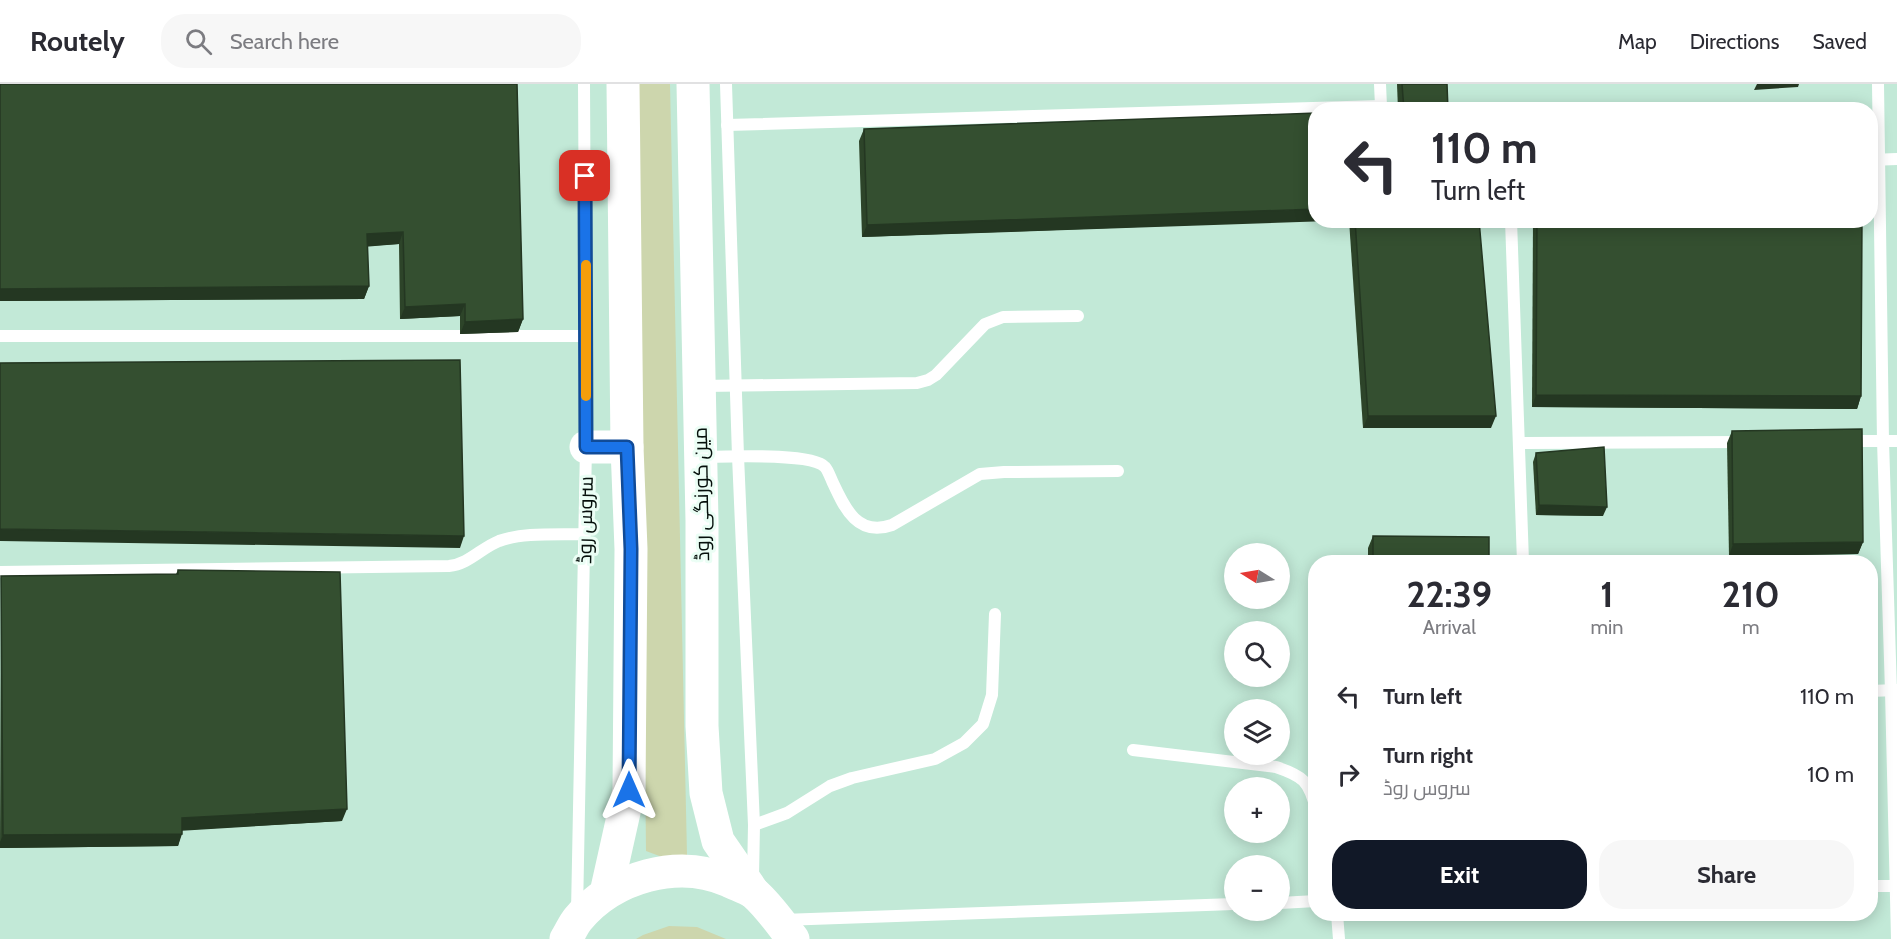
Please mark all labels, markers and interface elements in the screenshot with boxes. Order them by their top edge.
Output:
search box [161,14,581,68]
text: Routely [30,24,125,58]
icon: search [182,25,215,58]
text: Search here [230,28,339,55]
text: Map [1618,29,1657,54]
text: Directions [1690,29,1779,54]
text: Saved [1812,29,1867,54]
text: 110 m [1431,122,1538,174]
icon: left [1332,126,1410,204]
pin [559,150,610,201]
icon: arrive [568,159,601,192]
text: Turn left [1431,174,1525,207]
street label: مین کورنگی روڈ [688,427,715,561]
street label: سروس روڈ [572,476,599,564]
north arrow [1224,543,1290,609]
map controls [1224,543,1290,921]
text: 22:39 [1406,572,1492,616]
text: 1 [1600,572,1614,616]
text: 210 [1722,572,1780,616]
text: Arrival [1423,615,1476,639]
text: min [1591,615,1623,639]
text: m [1742,615,1760,639]
button: search [1224,621,1290,687]
icon: left [1332,680,1365,713]
text: Turn left [1383,683,1462,710]
text: 110 m [1800,683,1854,710]
button: layers [1224,699,1290,765]
text: Turn right [1383,742,1473,769]
position arrow [597,758,661,822]
icon: right [1332,758,1365,791]
text: 10 m [1807,761,1854,788]
text: سروس روڈ [1383,776,1471,800]
button: + [1224,777,1290,843]
button: Exit [1332,840,1587,909]
button: Share [1599,840,1854,909]
button: − [1224,855,1290,921]

